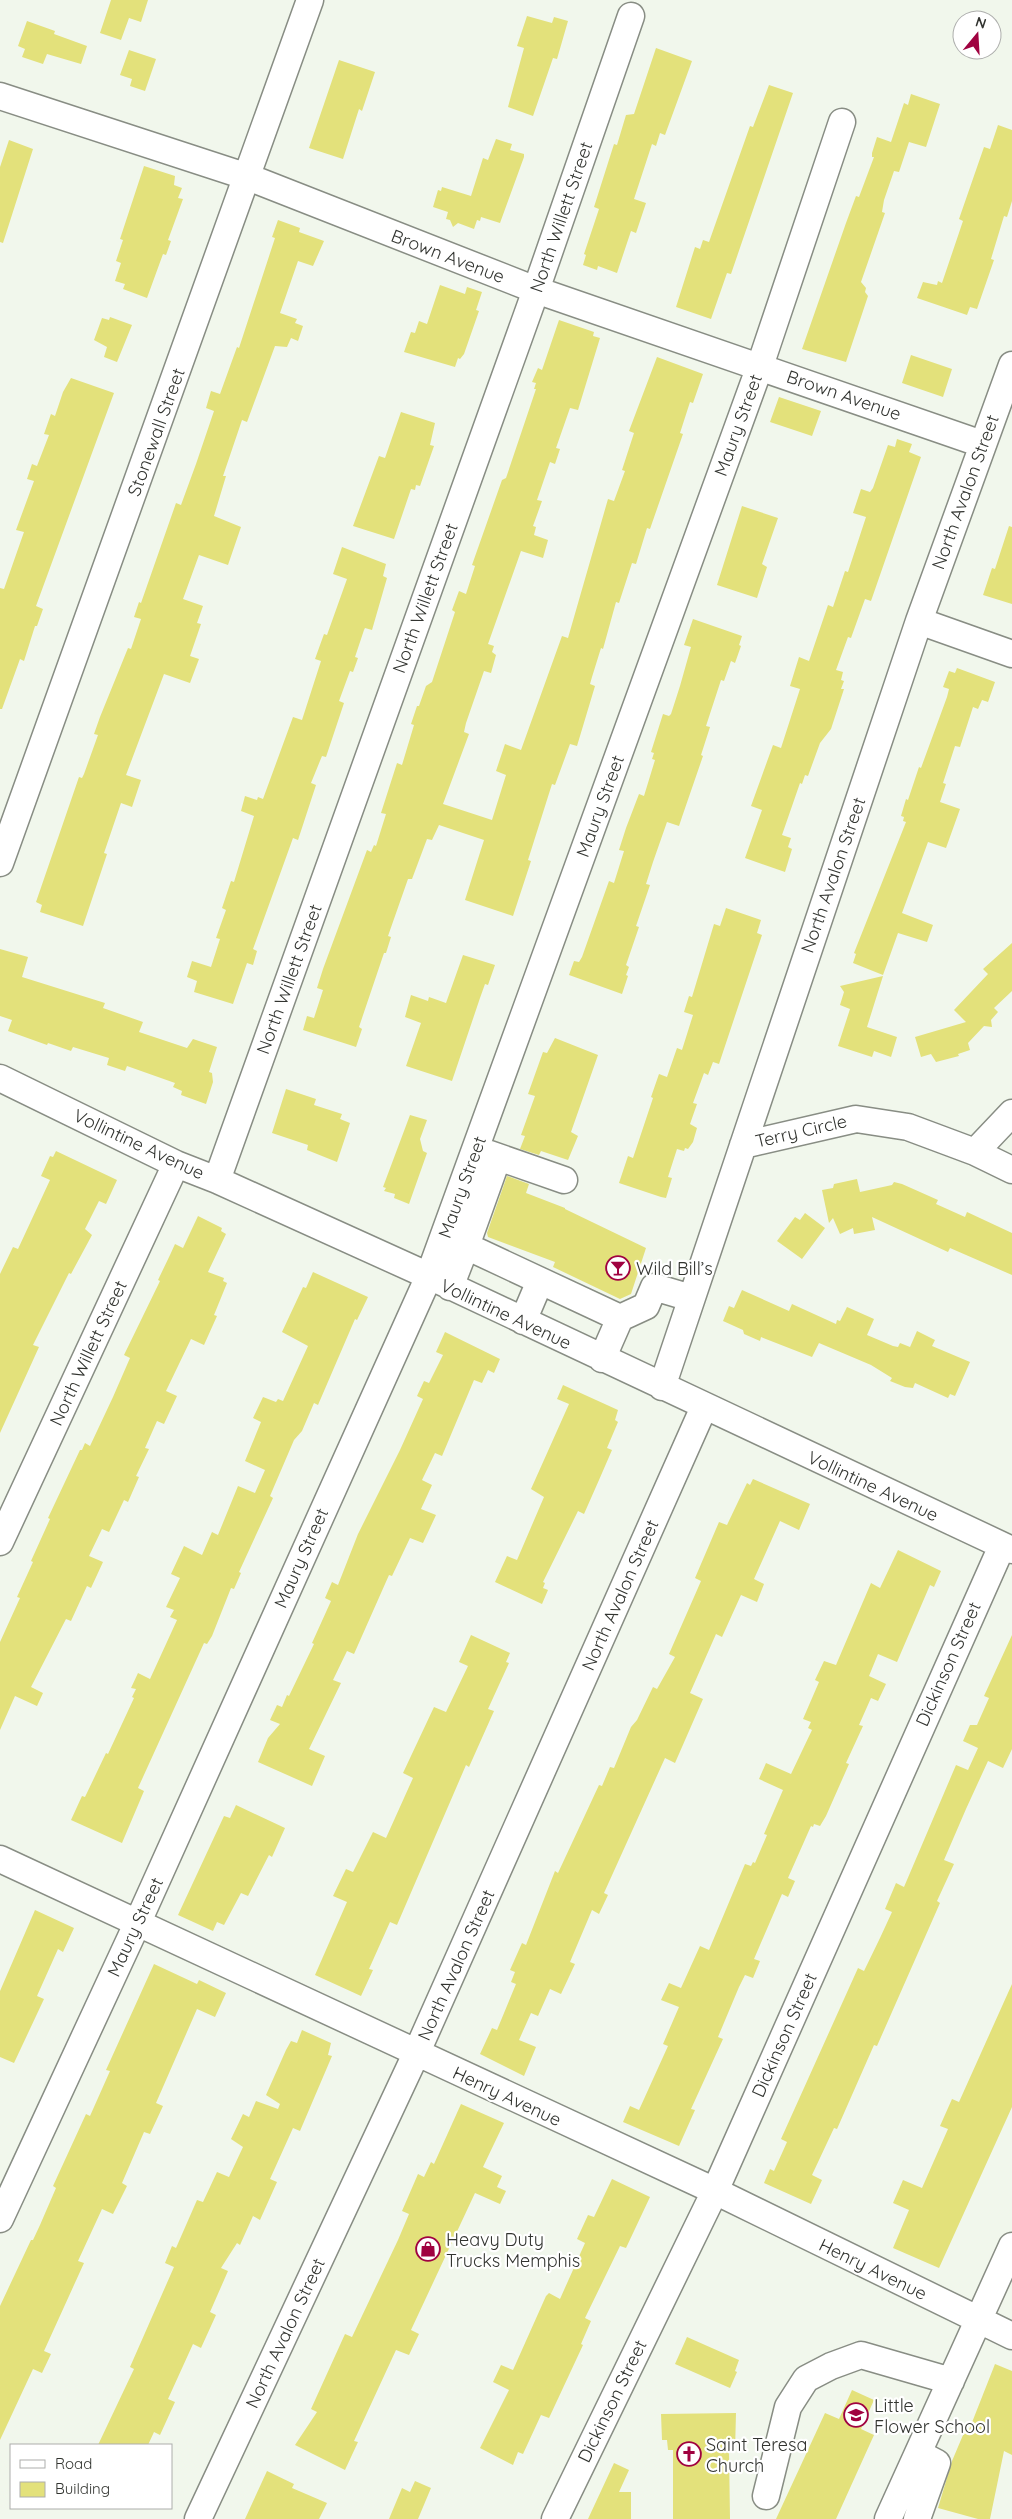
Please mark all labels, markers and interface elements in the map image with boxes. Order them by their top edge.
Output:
north arrow [952,10,1002,60]
text: N [973,12,989,33]
street label: North Willett Street [524,139,598,295]
street label: Brown Avenue [388,224,508,288]
street label: Stonewall Street [122,365,190,499]
street label: Brown Avenue [784,365,904,425]
street label: Maury Street [709,371,767,479]
street label: North Avalon Street [926,411,1004,573]
street label: North Willett Street [387,520,463,676]
street label: Maury Street [571,752,629,860]
street label: North Avalon Street [796,794,870,956]
street label: North Willett Street [251,901,327,1057]
street label: Vollintine Avenue [70,1104,208,1184]
street label: Terry Circle [753,1109,849,1153]
street label: Maury Street [433,1133,491,1241]
bar icon: Wild Bill’s [605,1255,631,1281]
place label: Wild Bill’s [636,1257,713,1280]
street label: Vollintine Avenue [437,1274,575,1354]
street label: North Willett Street [44,1277,132,1429]
street label: Vollintine Avenue [804,1446,942,1526]
street label: Maury Street [269,1504,333,1612]
street label: North Avalon Street [576,1516,664,1674]
street label: Dickinson Street [910,1598,986,1730]
street label: Maury Street [102,1874,168,1980]
street label: North Avalon Street [412,1886,500,2044]
street label: Dickinson Street [746,1969,822,2101]
street label: Henry Avenue [449,2061,565,2131]
place label: Heavy Duty Trucks Memphis [446,2228,580,2272]
street label: Henry Avenue [815,2233,931,2305]
shop icon: Heavy Duty Trucks Memphis [415,2236,441,2262]
street label: North Avalon Street [240,2254,330,2412]
street label: Dickinson Street [572,2336,652,2466]
place label: Little Flower School [874,2394,990,2438]
school or university icon: Little Flower School [843,2402,869,2428]
place label: Saint Teresa Church [706,2433,807,2477]
church icon: Saint Teresa Church [676,2441,702,2467]
legend [10,2444,172,2509]
text: Road [55,2454,92,2473]
text: Building [55,2479,110,2498]

